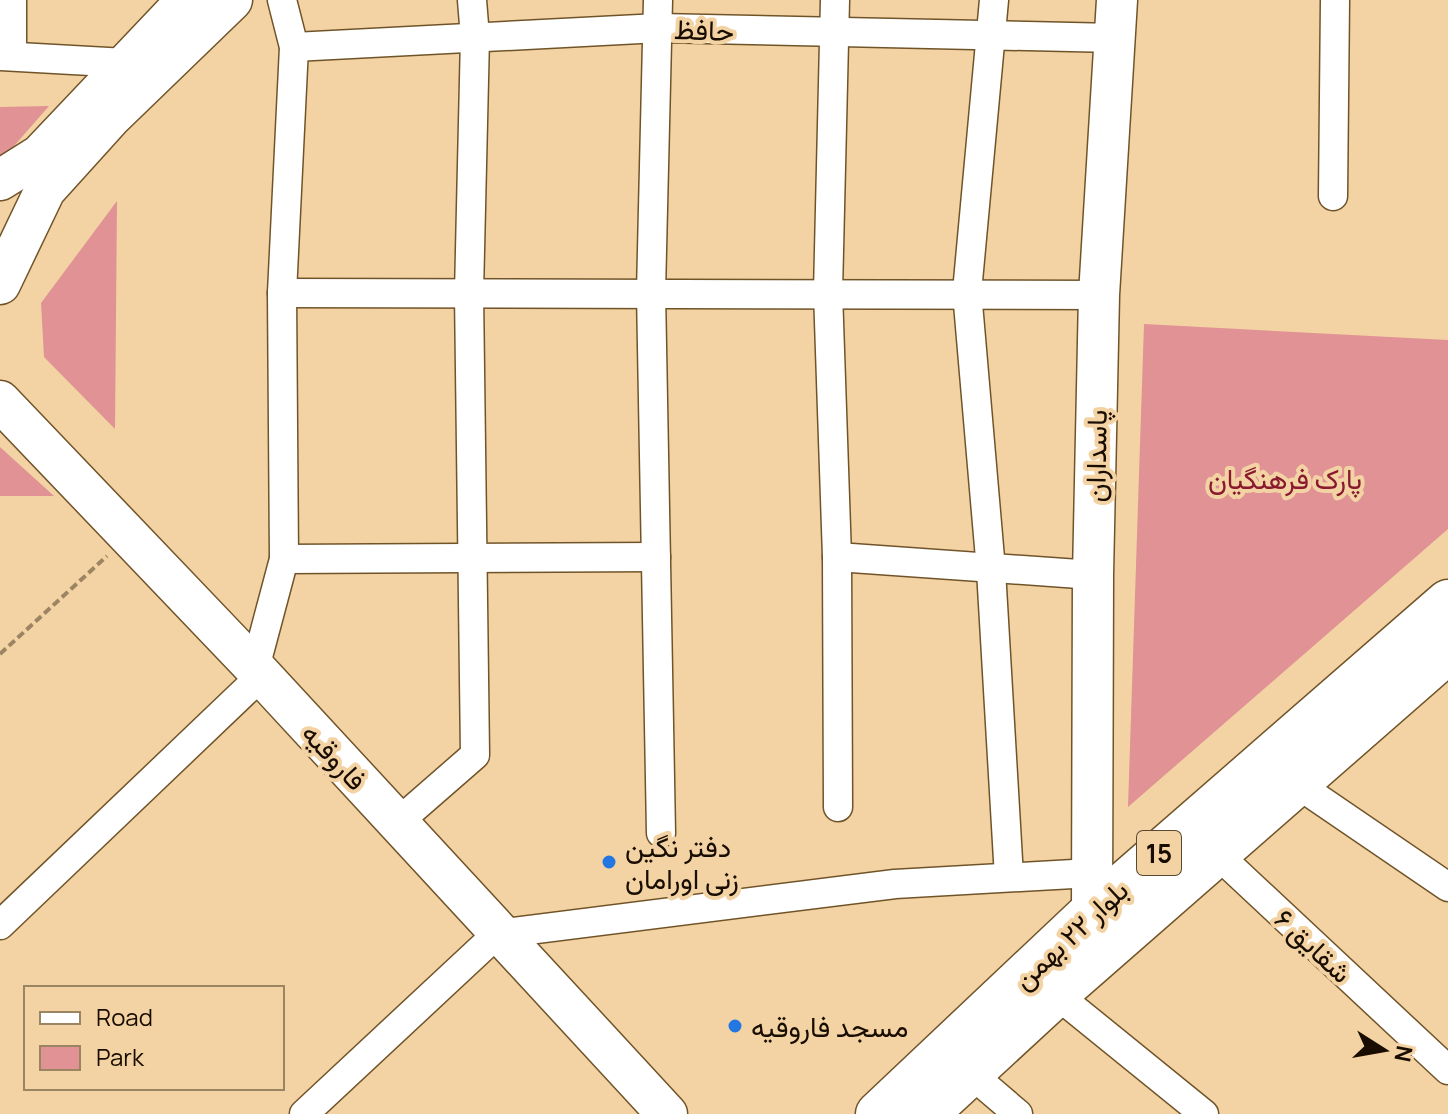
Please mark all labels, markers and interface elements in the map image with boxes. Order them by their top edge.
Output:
street label: حافظ [673,9,735,49]
street label: پاسداران [1075,409,1116,503]
park label: پارک فرهنگیان [1208,459,1362,498]
street label: فاروقیه [294,714,376,798]
place label: دفتر نگین زنی اورامان [625,827,739,897]
road number: 15 [1137,831,1181,875]
marker: دفتر نگین زنی اورامان [600,853,618,871]
street label: بلوار ۲۲ بهمن [1004,871,1136,997]
street label: شقایق ۶ [1267,899,1361,991]
legend [24,986,284,1090]
text: Road [96,1000,153,1033]
place label: مسجد فاروقیه [751,1007,908,1045]
north arrow [1344,1010,1424,1090]
marker: مسجد فاروقیه [726,1017,744,1035]
text: Park [96,1040,145,1073]
text: N [1387,1043,1420,1064]

